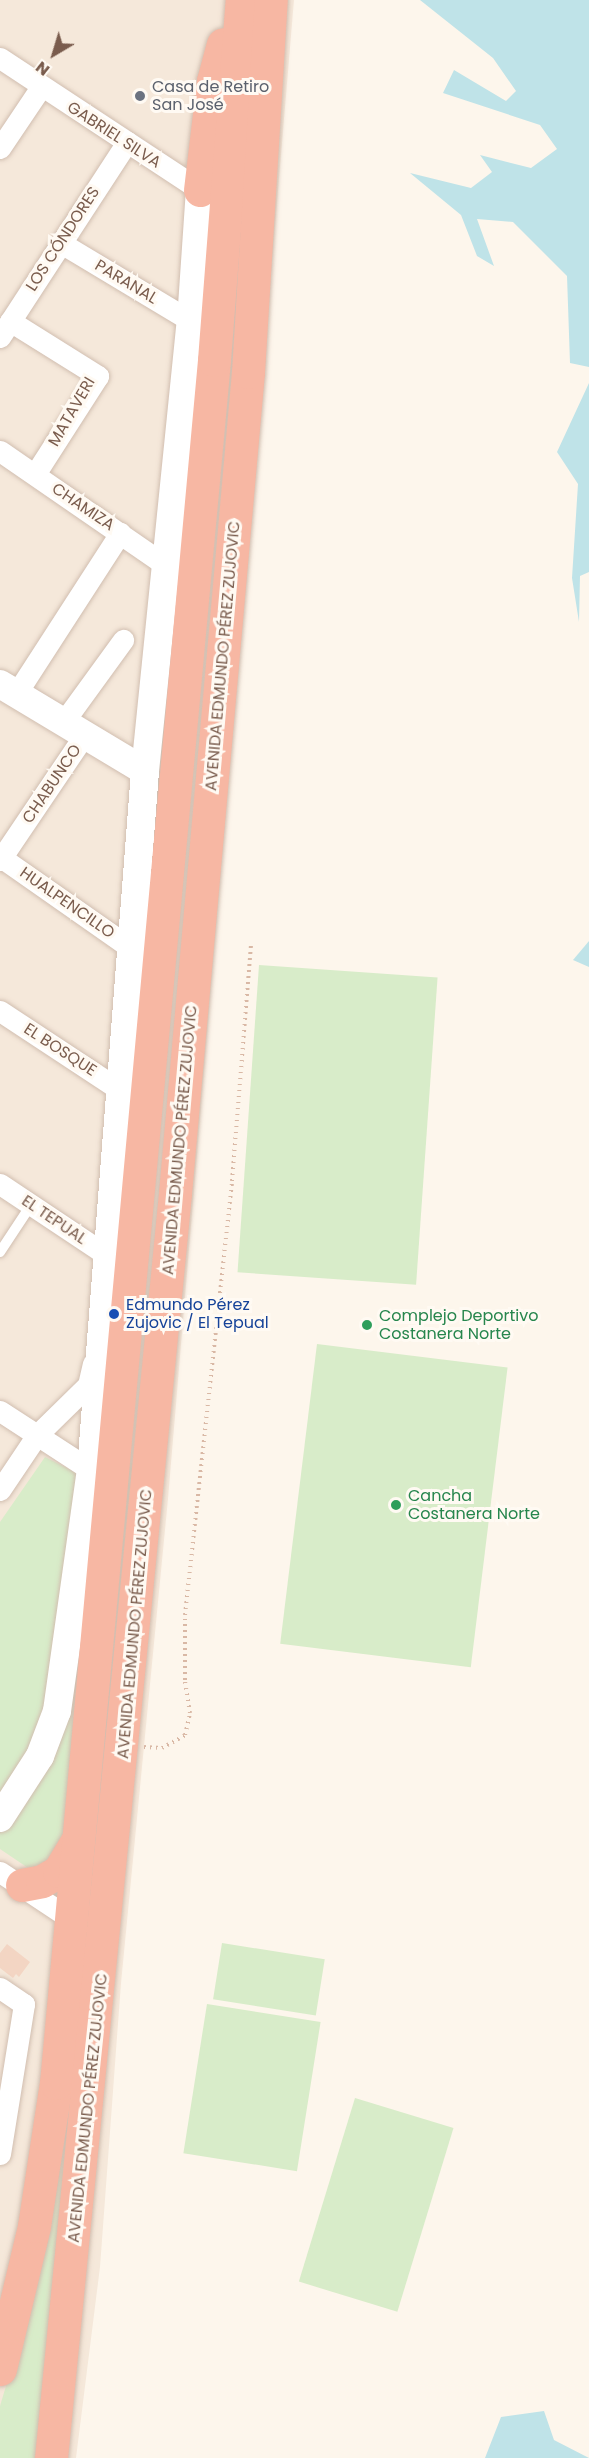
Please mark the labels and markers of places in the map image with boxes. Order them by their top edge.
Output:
place label: Casa de Retiro San José [152,77,269,115]
marker: Casa de Retiro San José [133,89,147,103]
place label: Edmundo Pérez Zujovic / El Tepual [126,1295,269,1333]
place label: Complejo Deportivo Costanera Norte [379,1306,538,1344]
marker: Edmundo Pérez Zujovic / El Tepual [107,1307,121,1321]
marker: Complejo Deportivo Costanera Norte [360,1318,374,1332]
place label: Cancha Costanera Norte [408,1486,540,1524]
marker: Cancha Costanera Norte [389,1498,403,1512]

